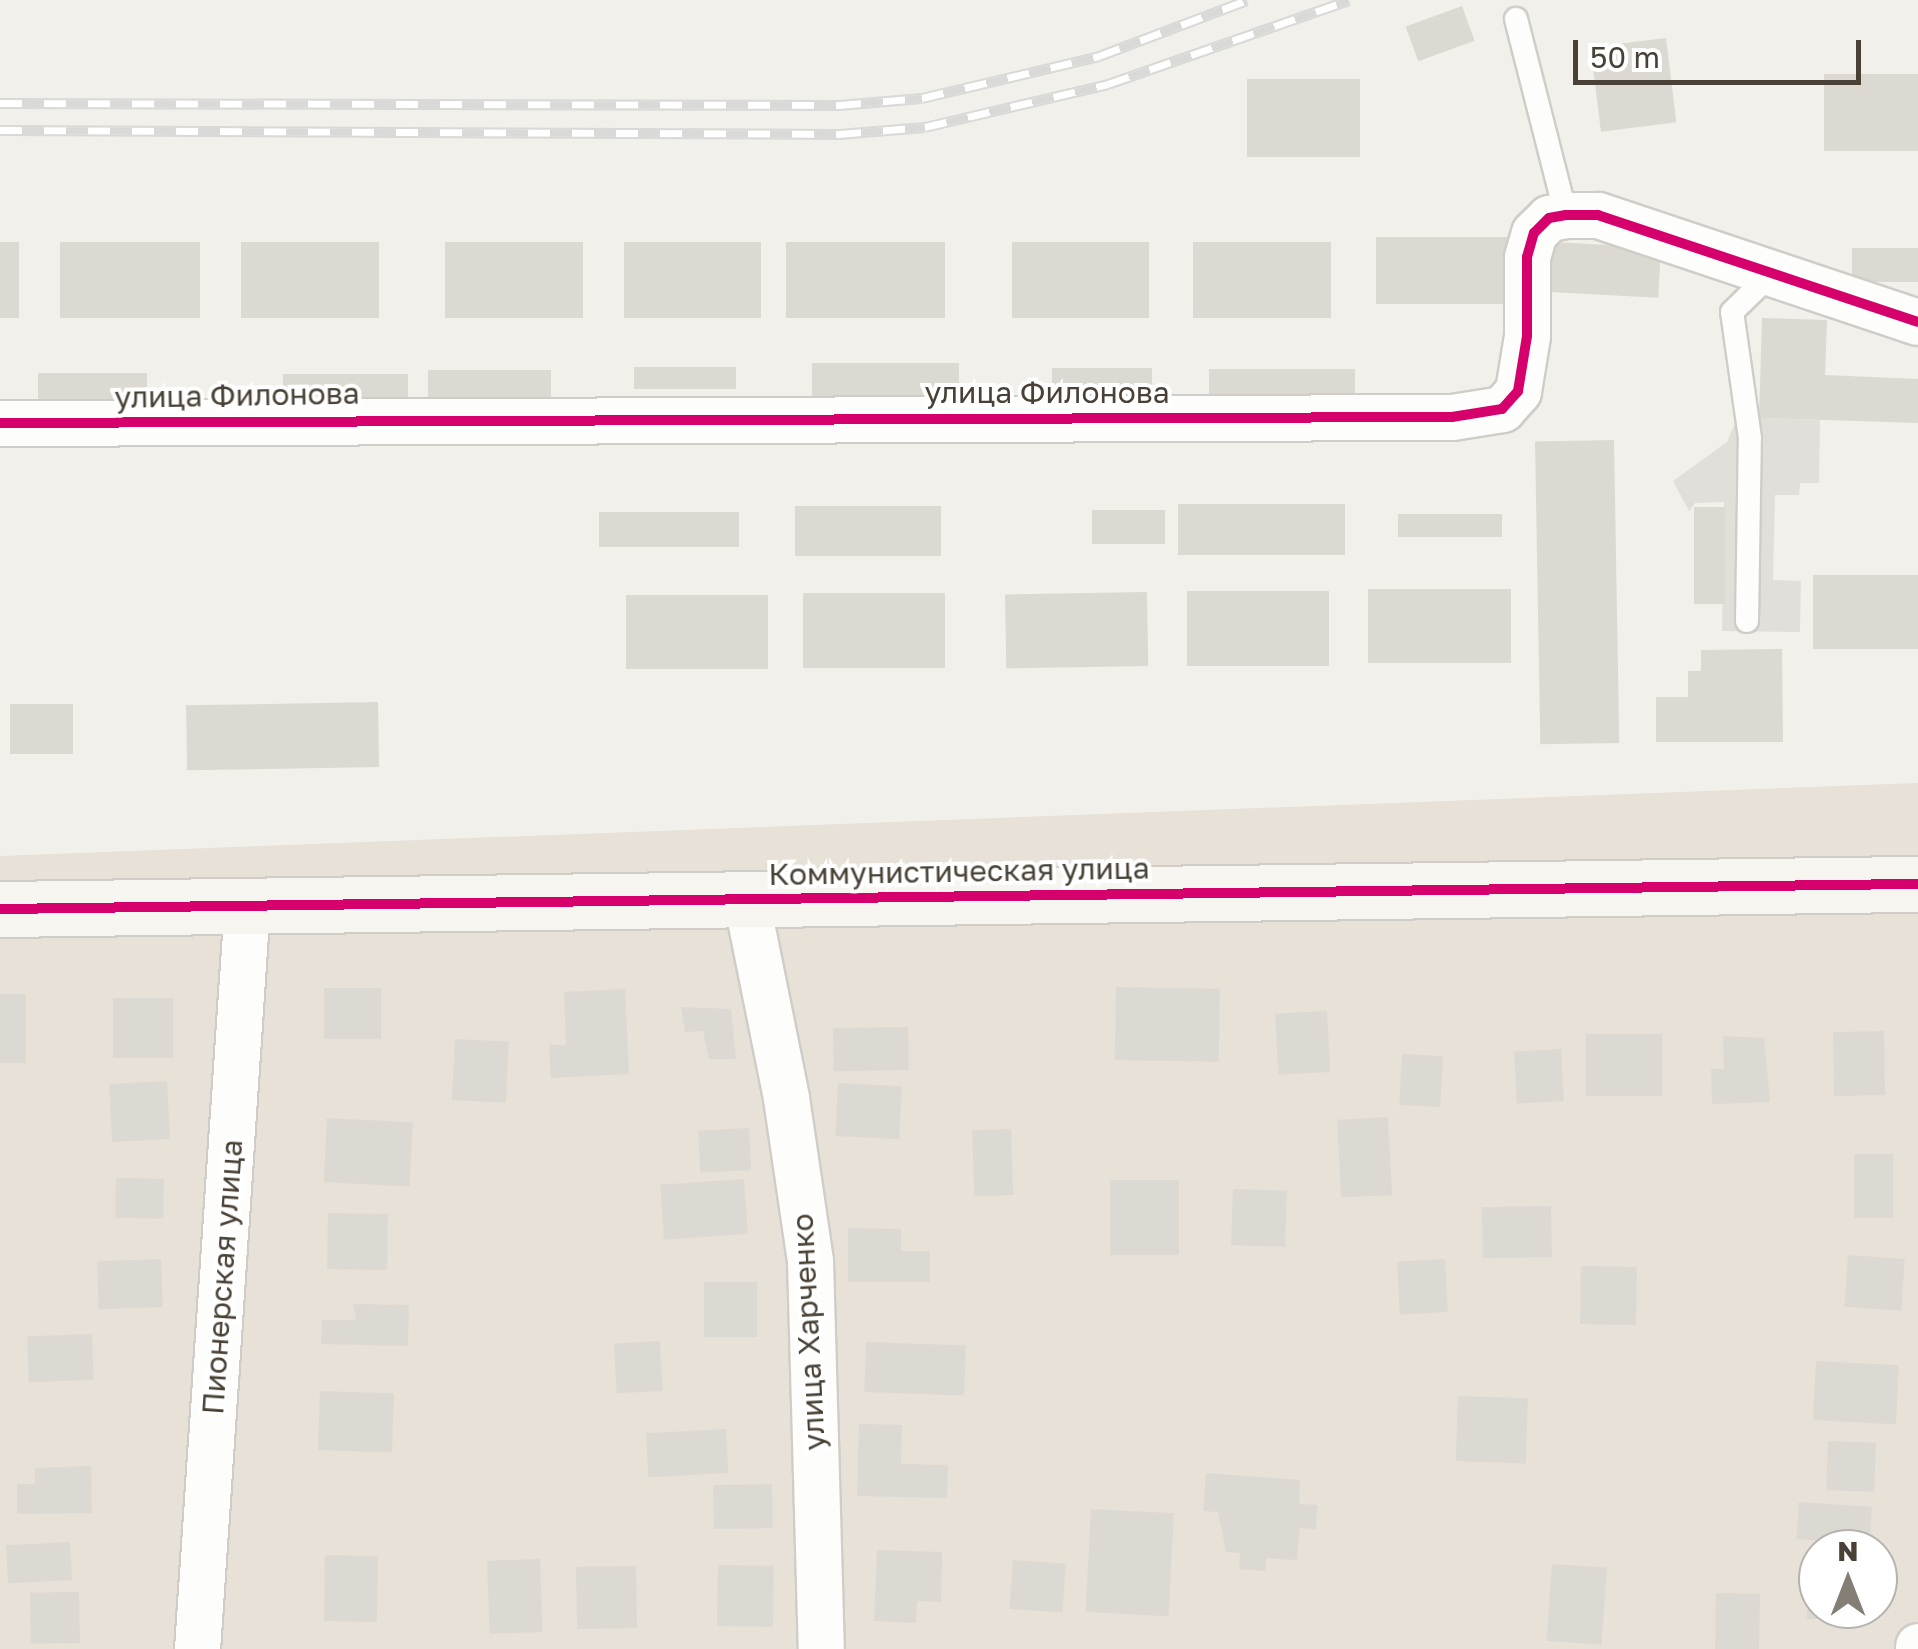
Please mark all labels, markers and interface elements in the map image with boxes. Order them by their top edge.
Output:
scale bar [1578,20,1866,82]
text: 50 m [1590,39,1660,75]
street label: улица Филонова [924,374,1170,410]
street label: улица Филонова [114,375,360,415]
street label: Коммунистическая улица [768,850,1150,892]
street label: Пионерская улица [194,1138,250,1416]
street label: улица Харченко [784,1213,832,1451]
north arrow [1798,1529,1898,1629]
text: N [1837,1534,1859,1567]

